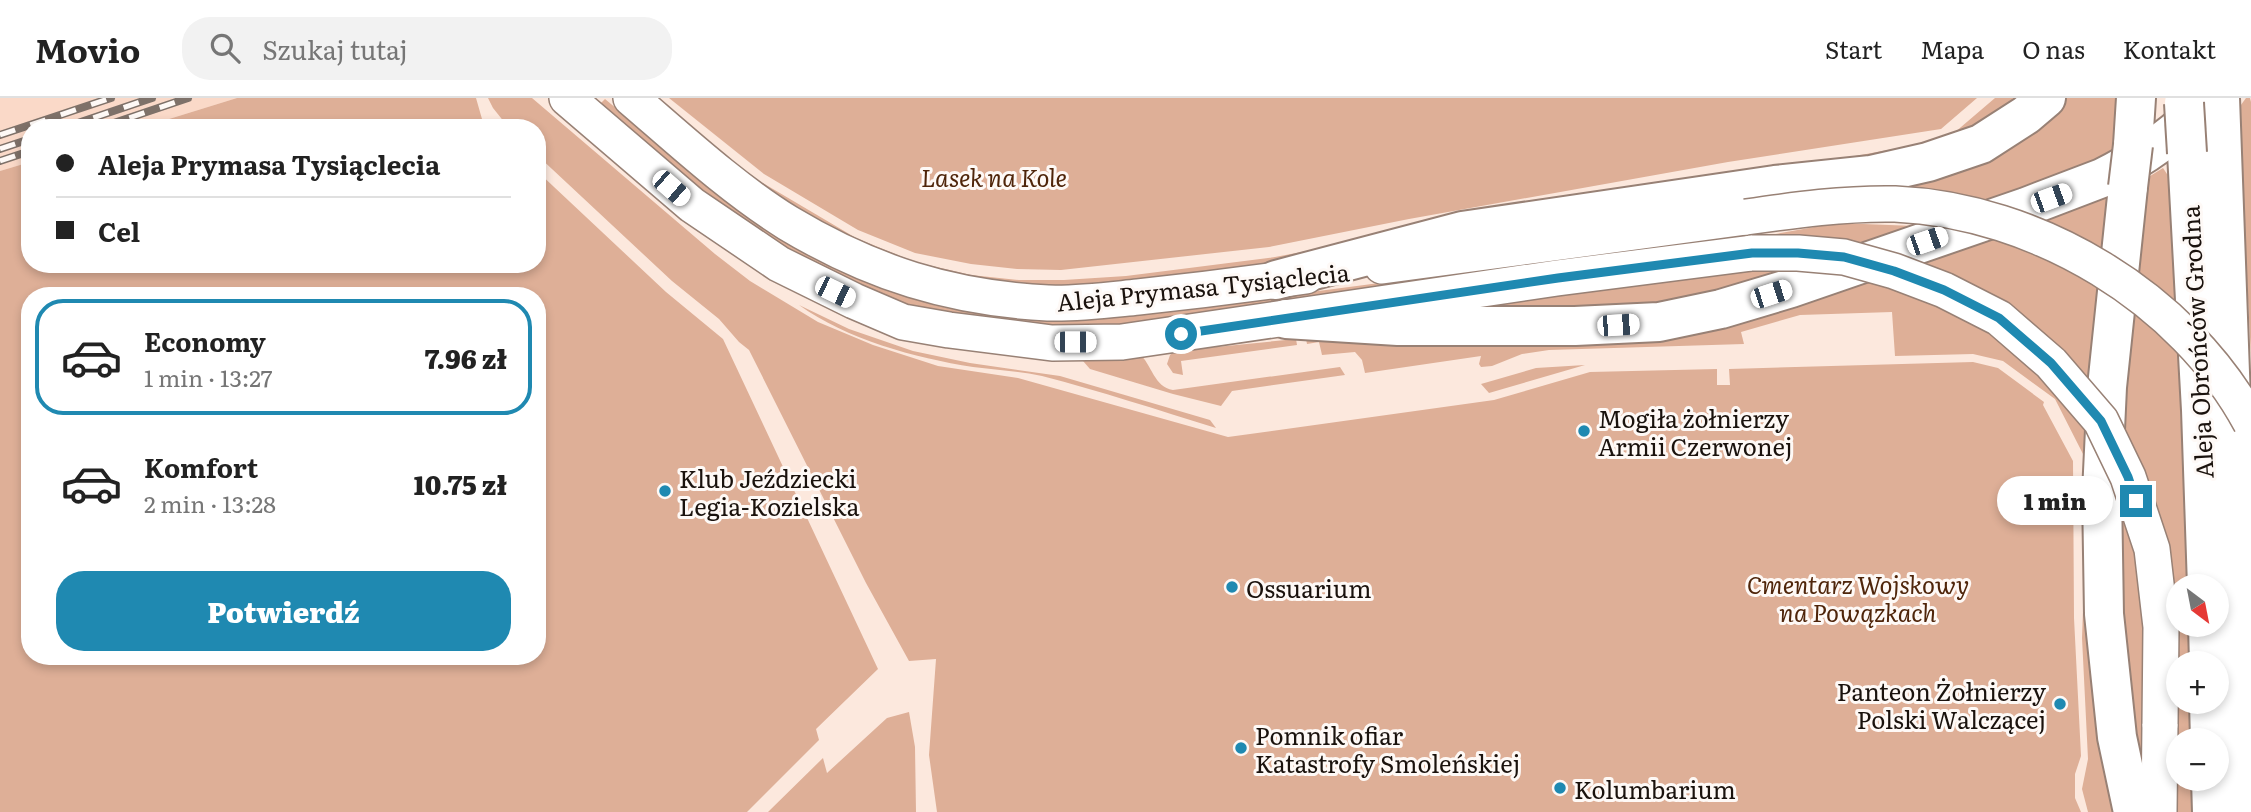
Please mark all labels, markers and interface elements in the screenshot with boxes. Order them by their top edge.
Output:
search box [182,17,672,80]
text: Movio [35,24,140,73]
icon: search [206,29,244,67]
text: Szukaj tutaj [262,29,408,68]
text: Start [1825,31,1882,66]
text: Mapa [1920,31,1984,66]
text: O nas [2022,31,2085,66]
text: Kontakt [2123,31,2216,66]
text: Aleja Prymasa Tysiąclecia [98,144,440,183]
park label: Lasek na Kole [921,159,1067,194]
car [649,166,694,210]
car [2028,181,2075,215]
street label: Aleja Obrońców Grodna [2171,204,2221,480]
text: Cel [98,211,140,250]
car [1904,224,1951,258]
street label: Aleja Prymasa Tysiąclecia [1055,253,1351,319]
car [812,273,859,311]
car [1748,278,1795,310]
car [1597,313,1640,337]
route start [1165,318,1197,350]
text: Economy [144,321,266,360]
icon: car [60,326,123,389]
car [1055,332,1097,353]
text: 7.96 zł [424,338,507,377]
text: 1 min · 13:27 [144,360,272,394]
place label: Mogiła żołnierzy Armii Czerwonej [1598,400,1792,463]
marker: Mogiła żołnierzy Armii Czerwonej [1576,423,1592,439]
text: Komfort [144,447,258,486]
icon: car [60,452,123,515]
place label: Klub Jeździecki Legia-Kozielska [679,460,859,523]
text: 10.75 zł [414,464,507,503]
callout: 1 min [1996,476,2112,526]
marker: Klub Jeździecki Legia-Kozielska [657,483,673,499]
text: 1 min [2024,483,2086,517]
route end [2120,485,2152,517]
text: 2 min · 13:28 [144,486,276,520]
park label: Cmentarz Wojskowy na Powązkach [1747,566,1969,629]
place label: Ossuarium [1246,570,1372,605]
button: Potwierdź [56,571,511,651]
north arrow [2166,574,2230,637]
map controls [2166,574,2229,791]
marker: Ossuarium [1224,579,1240,595]
button: + [2166,651,2229,714]
place label: Panteon Żołnierzy Polski Walczącej [1837,673,2046,736]
marker: Panteon Żołnierzy Polski Walczącej [2052,696,2068,712]
place label: Pomnik ofiar Katastrofy Smoleńskiej [1255,717,1520,780]
button: − [2166,728,2229,791]
marker: Pomnik ofiar Katastrofy Smoleńskiej [1233,740,1249,756]
place label: Kolumbarium [1574,771,1736,806]
marker: Kolumbarium [1552,780,1568,796]

